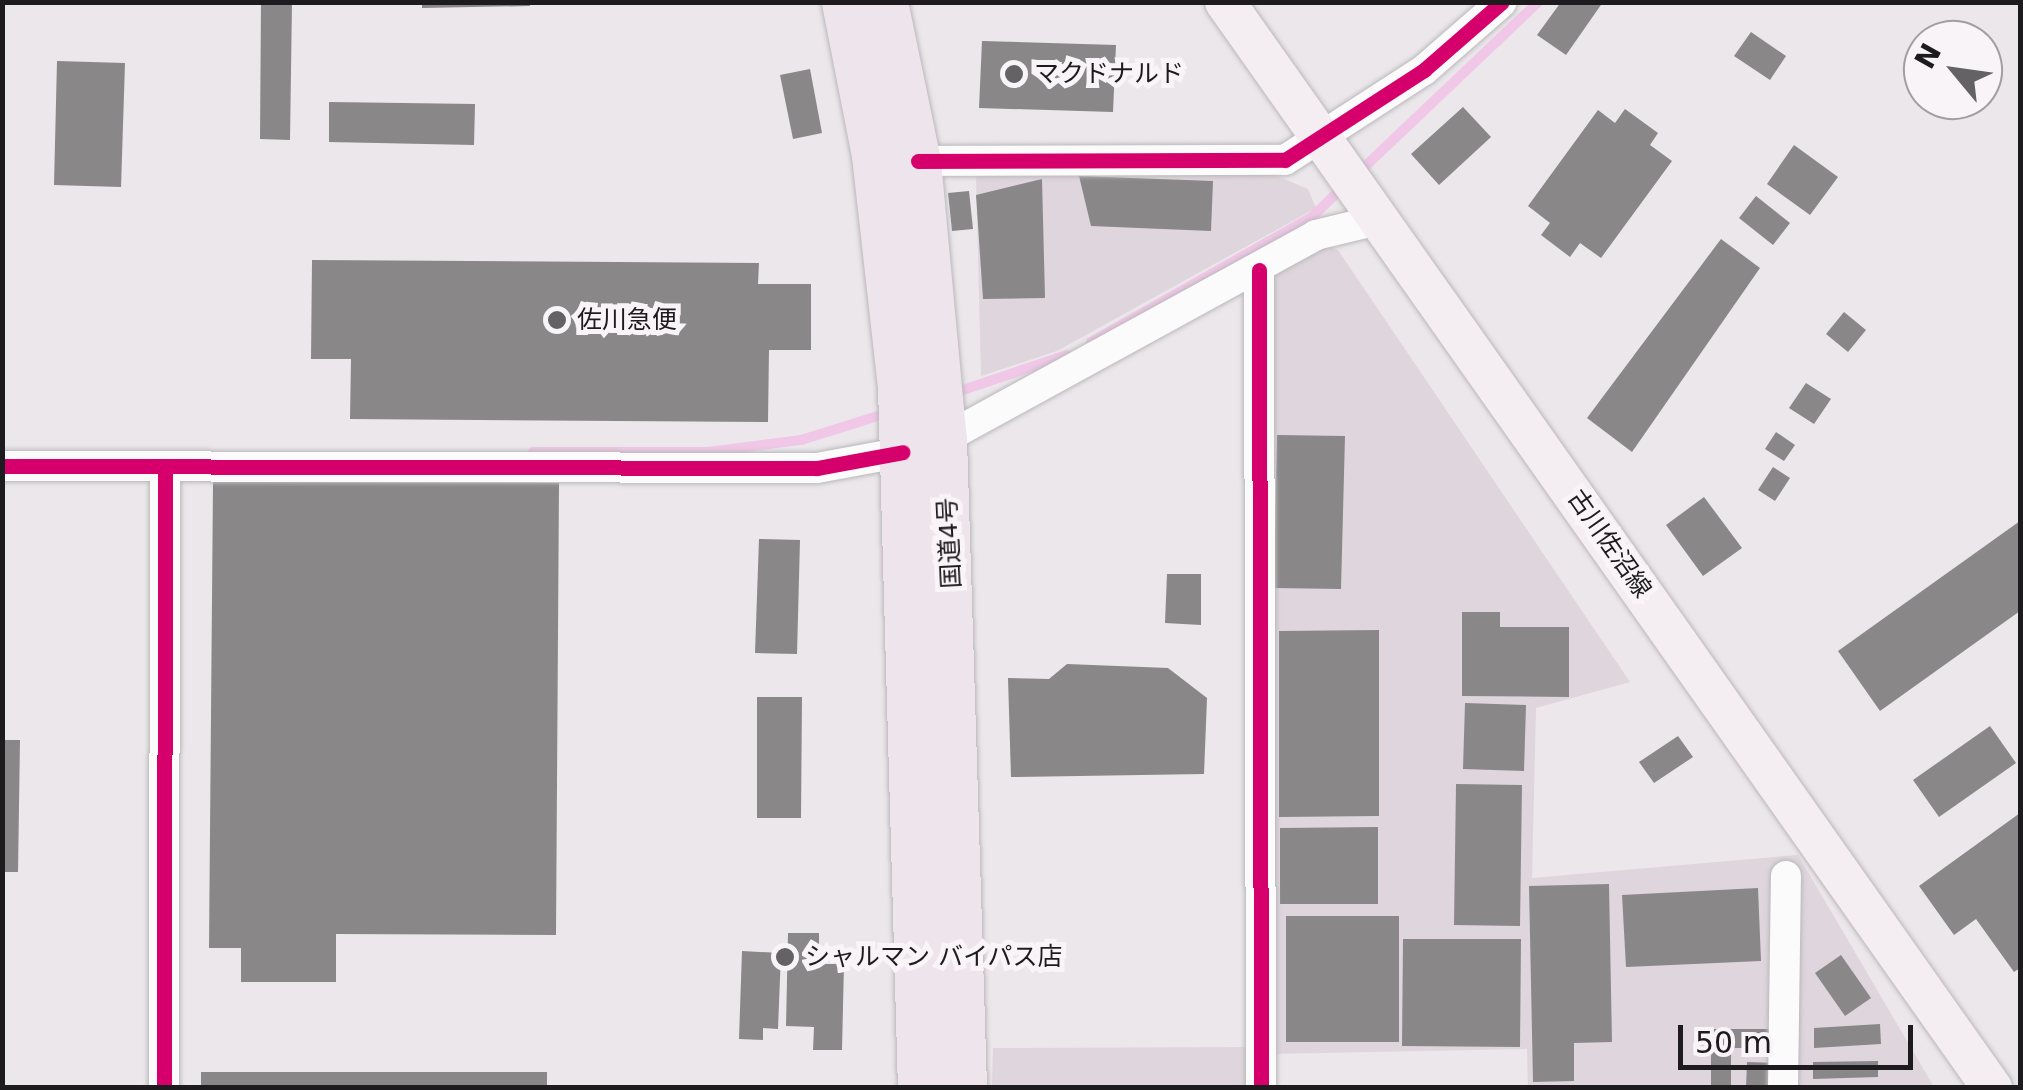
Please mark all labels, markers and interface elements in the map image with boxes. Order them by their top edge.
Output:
north arrow [1903,20,2003,120]
text: N [1908,38,1948,74]
place label: マクドナルド [1034,59,1184,89]
marker: マクドナルド [1003,63,1025,85]
place label: 佐川急便 [577,305,677,335]
marker: 佐川急便 [546,309,568,331]
street label: 古川佐沼線 [1561,484,1657,604]
street label: 国道4号 [933,497,967,589]
place label: シャルマン バイパス店 [805,942,1063,972]
marker: シャルマン バイパス店 [774,946,796,968]
scale bar [1683,1005,1918,1067]
text: 50 m [1695,1025,1772,1060]

